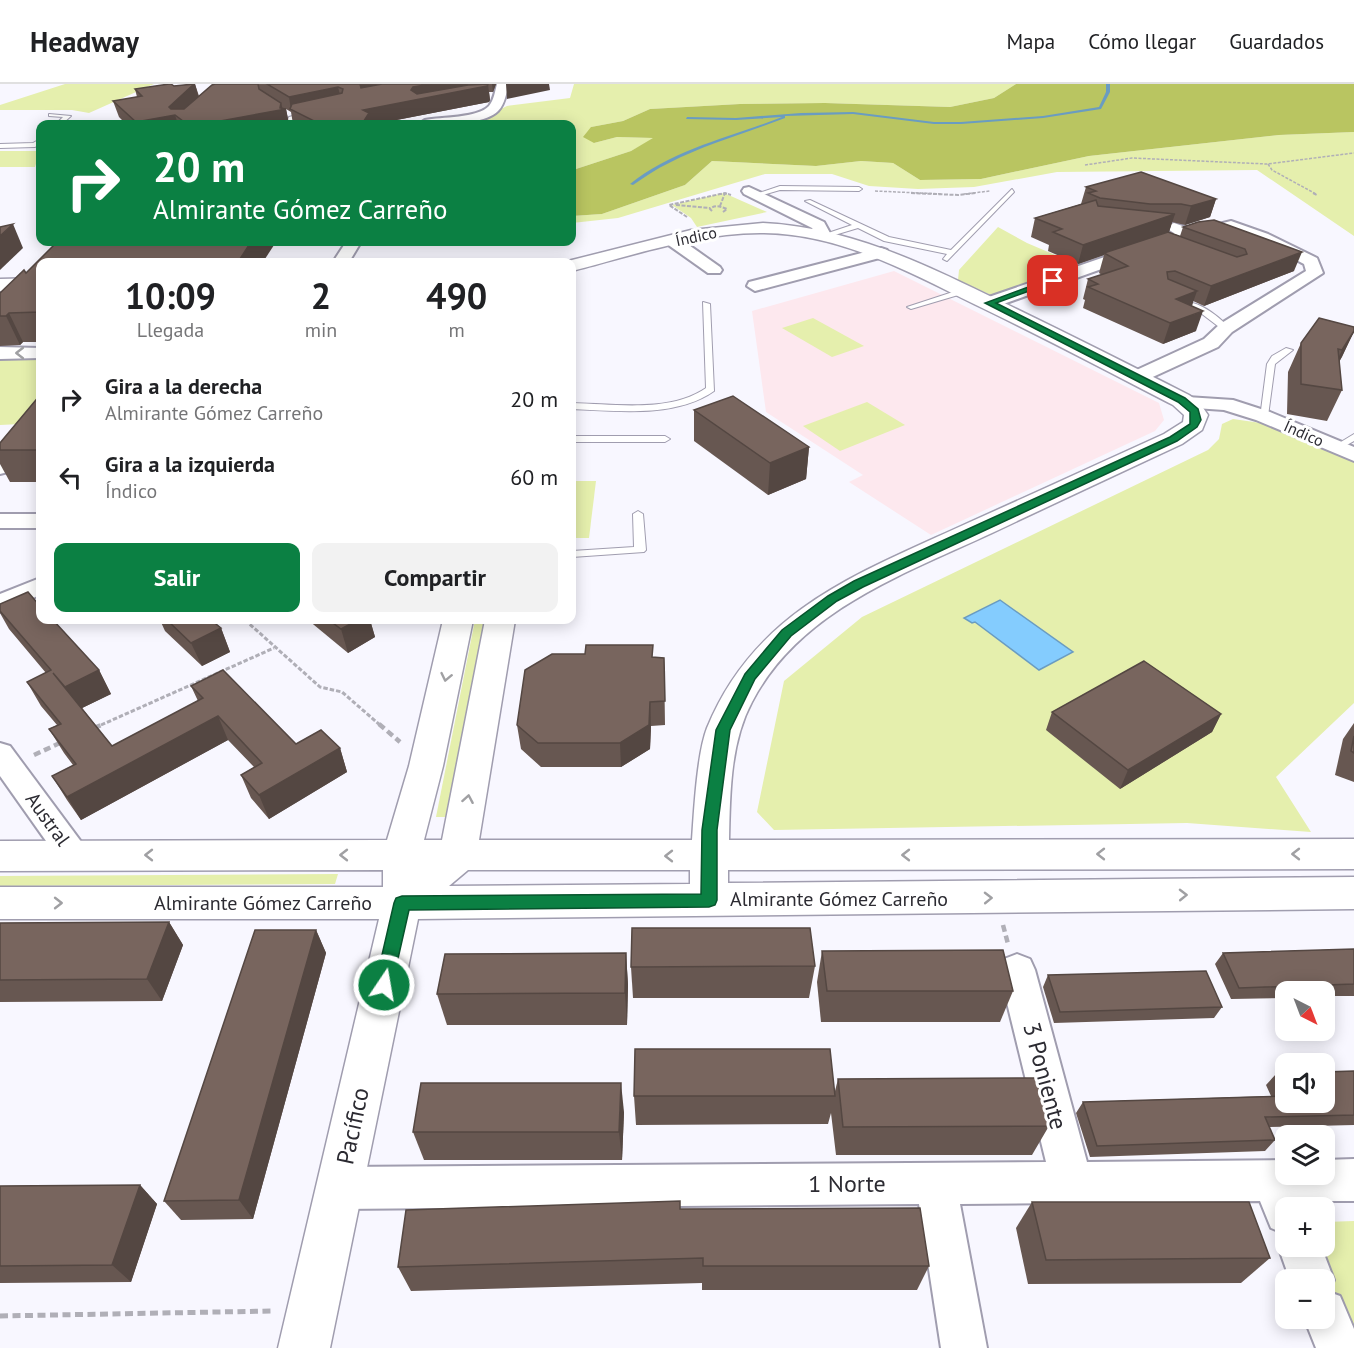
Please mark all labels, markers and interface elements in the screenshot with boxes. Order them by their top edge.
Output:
text: Headway [30,23,139,60]
text: Mapa [1006,28,1055,55]
text: Cómo llegar [1088,28,1196,55]
text: Guardados [1229,28,1324,55]
text: 20 m [153,139,245,194]
icon: right [54,144,132,222]
text: Almirante Gómez Carreño [153,192,447,226]
street label: Índico [674,222,718,250]
pin [1027,255,1078,306]
icon: arrive [1036,264,1069,297]
text: 10:09 [125,272,216,319]
text: 2 [311,272,331,319]
text: 490 [426,272,487,319]
text: Llegada [137,317,204,343]
text: min [305,317,337,343]
text: m [449,317,465,343]
one-way arrow [16,347,25,359]
text: Gira a la derecha [105,372,262,400]
icon: right [54,383,87,416]
text: 20 m [510,385,558,413]
text: Almirante Gómez Carreño [105,400,323,426]
street label: Índico [1281,415,1327,451]
text: Gira a la izquierda [105,450,275,478]
icon: left [54,461,87,494]
text: 60 m [510,463,558,491]
text: Índico [105,478,157,504]
button: Salir [54,543,300,612]
button: Compartir [312,543,558,612]
one-way arrow [440,671,453,681]
street label: Austral [20,787,76,851]
one-way arrow [462,795,474,804]
one-way arrow [1096,848,1105,860]
one-way arrow [1291,848,1300,860]
one-way arrow [144,849,153,861]
one-way arrow [339,849,348,861]
one-way arrow [901,849,910,861]
one-way arrow [664,850,673,862]
street label: Almirante Gómez Carreño [730,886,948,912]
one-way arrow [1179,889,1188,901]
street label: Almirante Gómez Carreño [154,890,372,916]
one-way arrow [984,892,993,904]
one-way arrow [54,897,63,909]
position arrow [352,953,416,1017]
north arrow [1275,981,1335,1041]
map controls [1275,981,1335,1329]
street label: 3 Poniente [1016,1019,1075,1133]
button: sound [1275,1053,1335,1113]
street label: Pacífico [329,1085,376,1167]
button: layers [1275,1125,1335,1185]
street label: 1 Norte [808,1168,886,1199]
button: + [1275,1197,1335,1257]
button: − [1275,1269,1335,1329]

